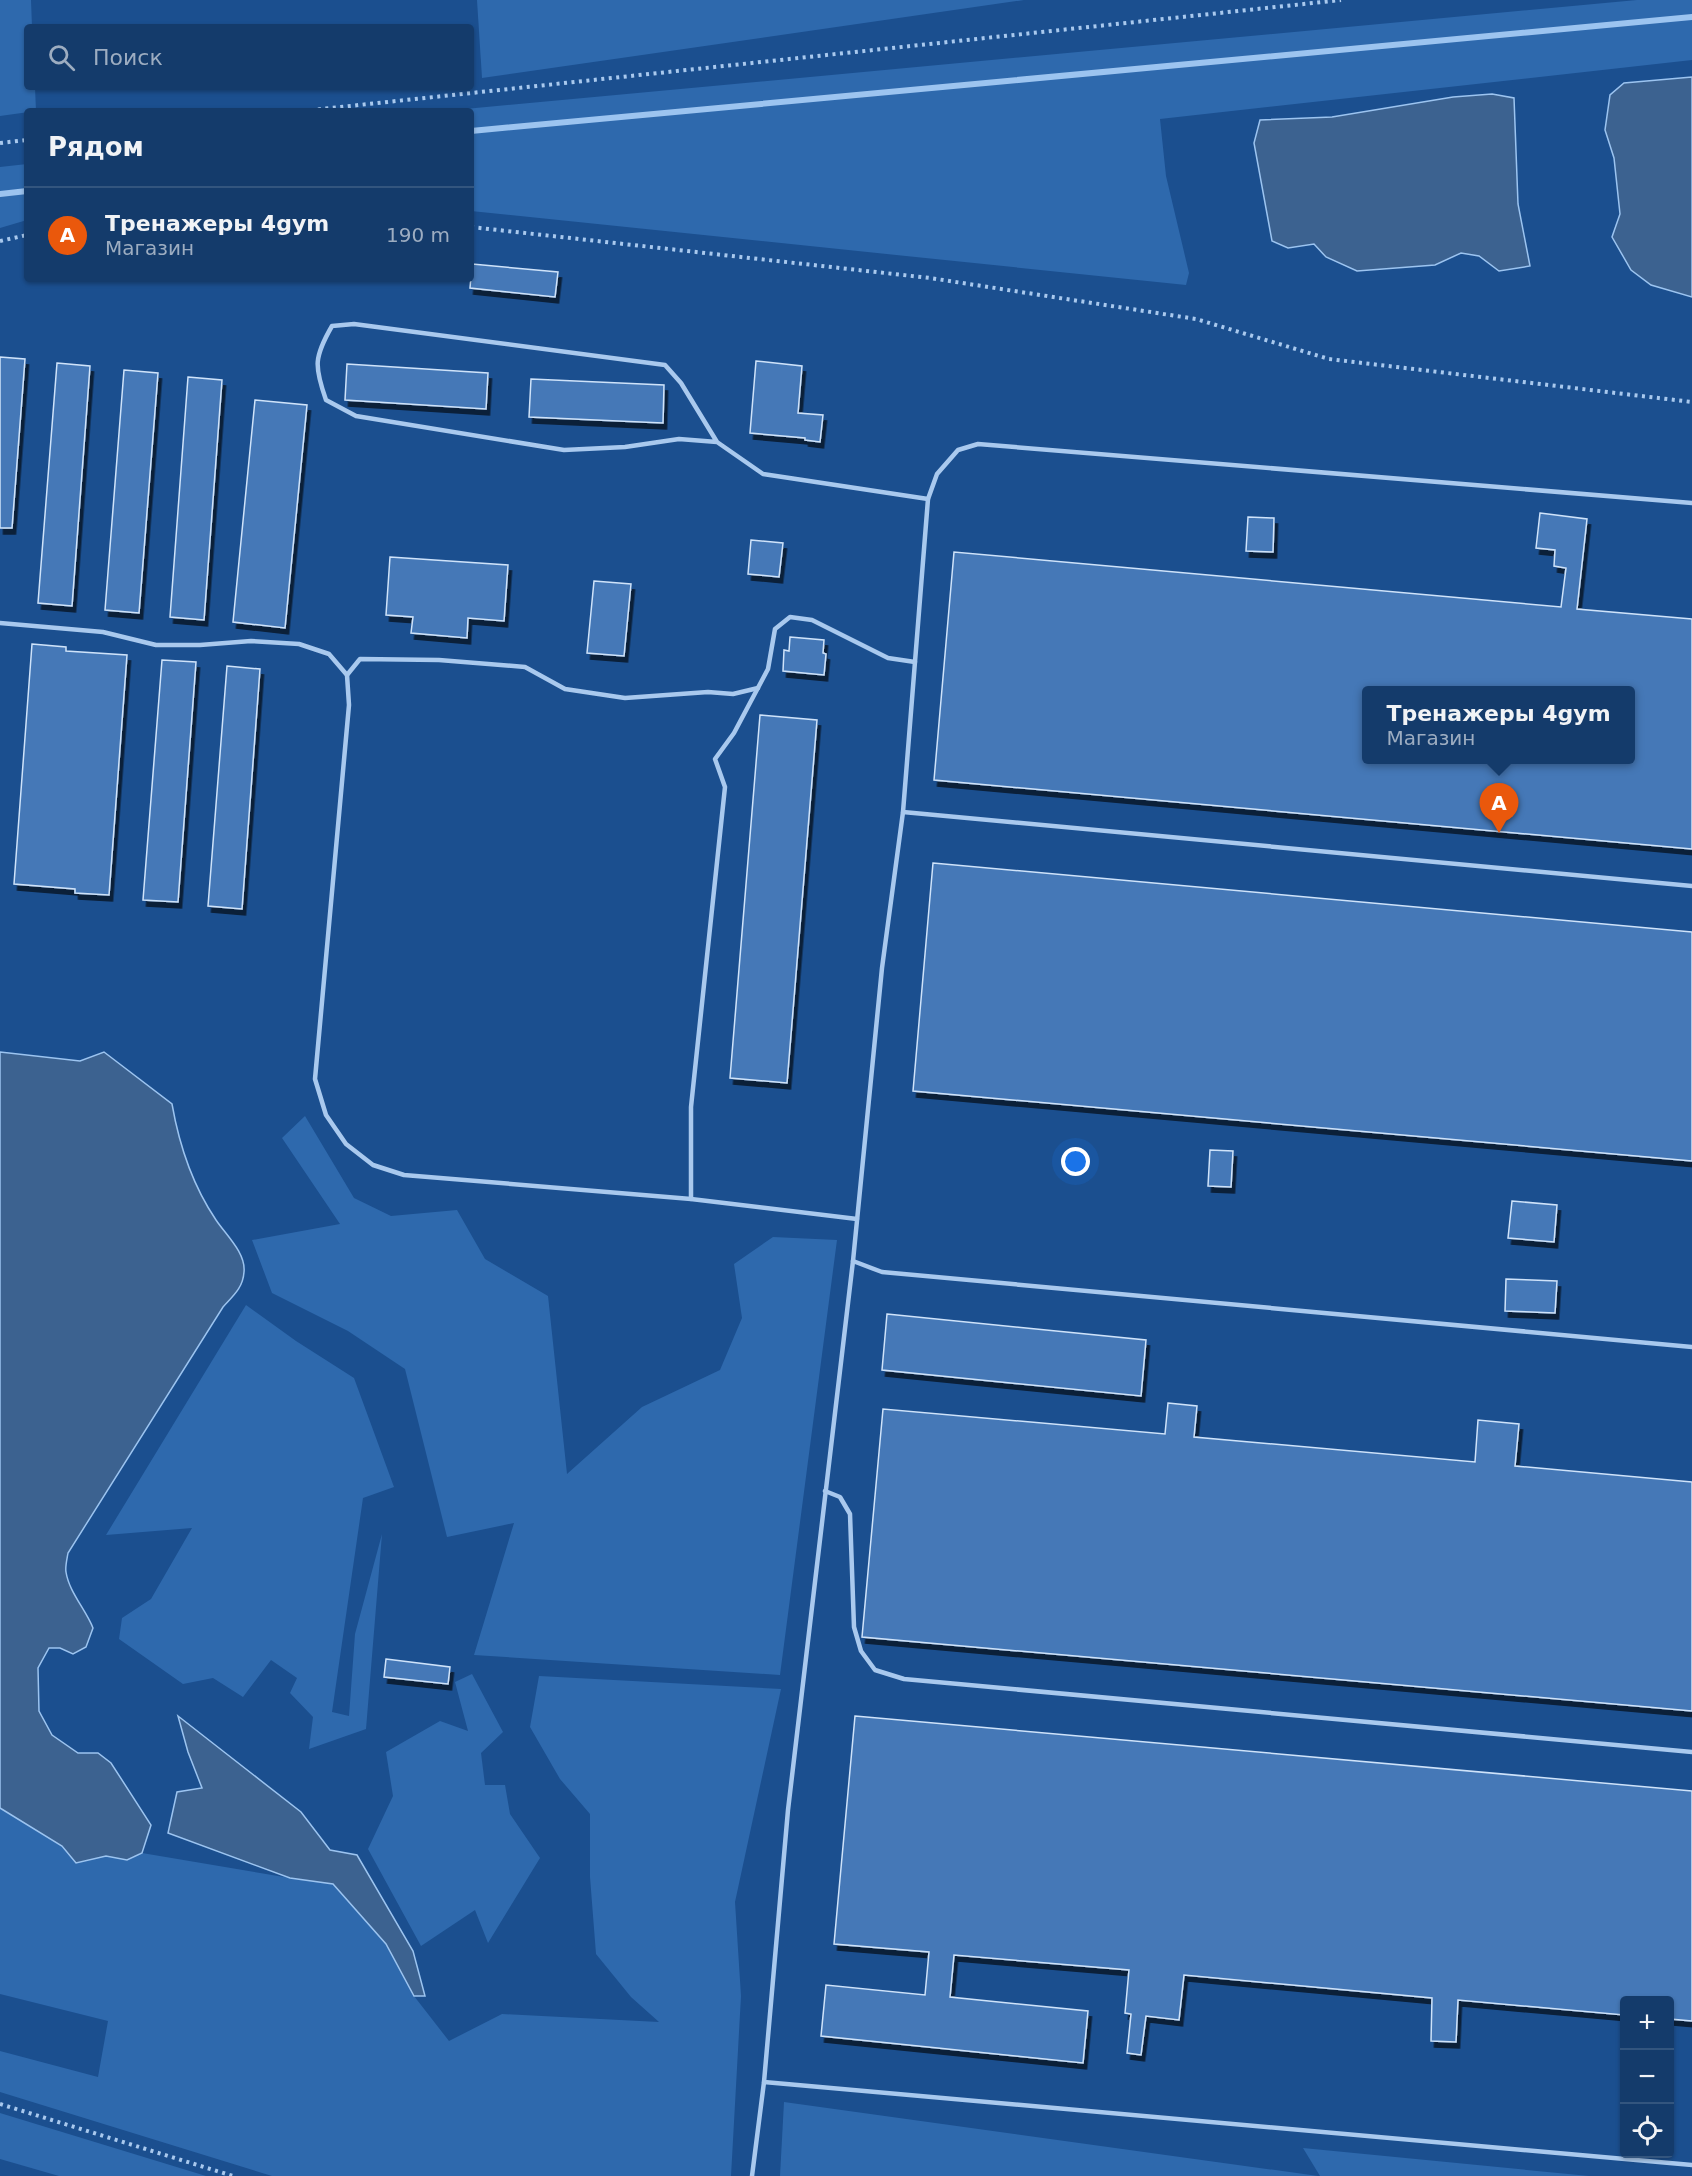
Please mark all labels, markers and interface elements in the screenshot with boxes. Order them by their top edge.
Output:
search box [24,24,474,90]
icon: search [45,41,78,74]
text: Поиск [93,45,163,70]
text: Рядом [48,132,144,162]
text: Тренажеры 4gym [105,211,329,236]
text: A [60,223,75,247]
text: 190 m [386,223,450,247]
text: Магазин [105,236,194,260]
popup [1362,686,1635,764]
text: Тренажеры 4gym [1386,701,1611,726]
text: Магазин [1386,726,1475,750]
pin: A [1480,784,1518,833]
your location [1061,1147,1090,1176]
map controls [1620,1996,1674,2158]
button: + [1620,1996,1674,2050]
button: − [1620,2050,1674,2104]
button: locate [1620,2104,1674,2158]

